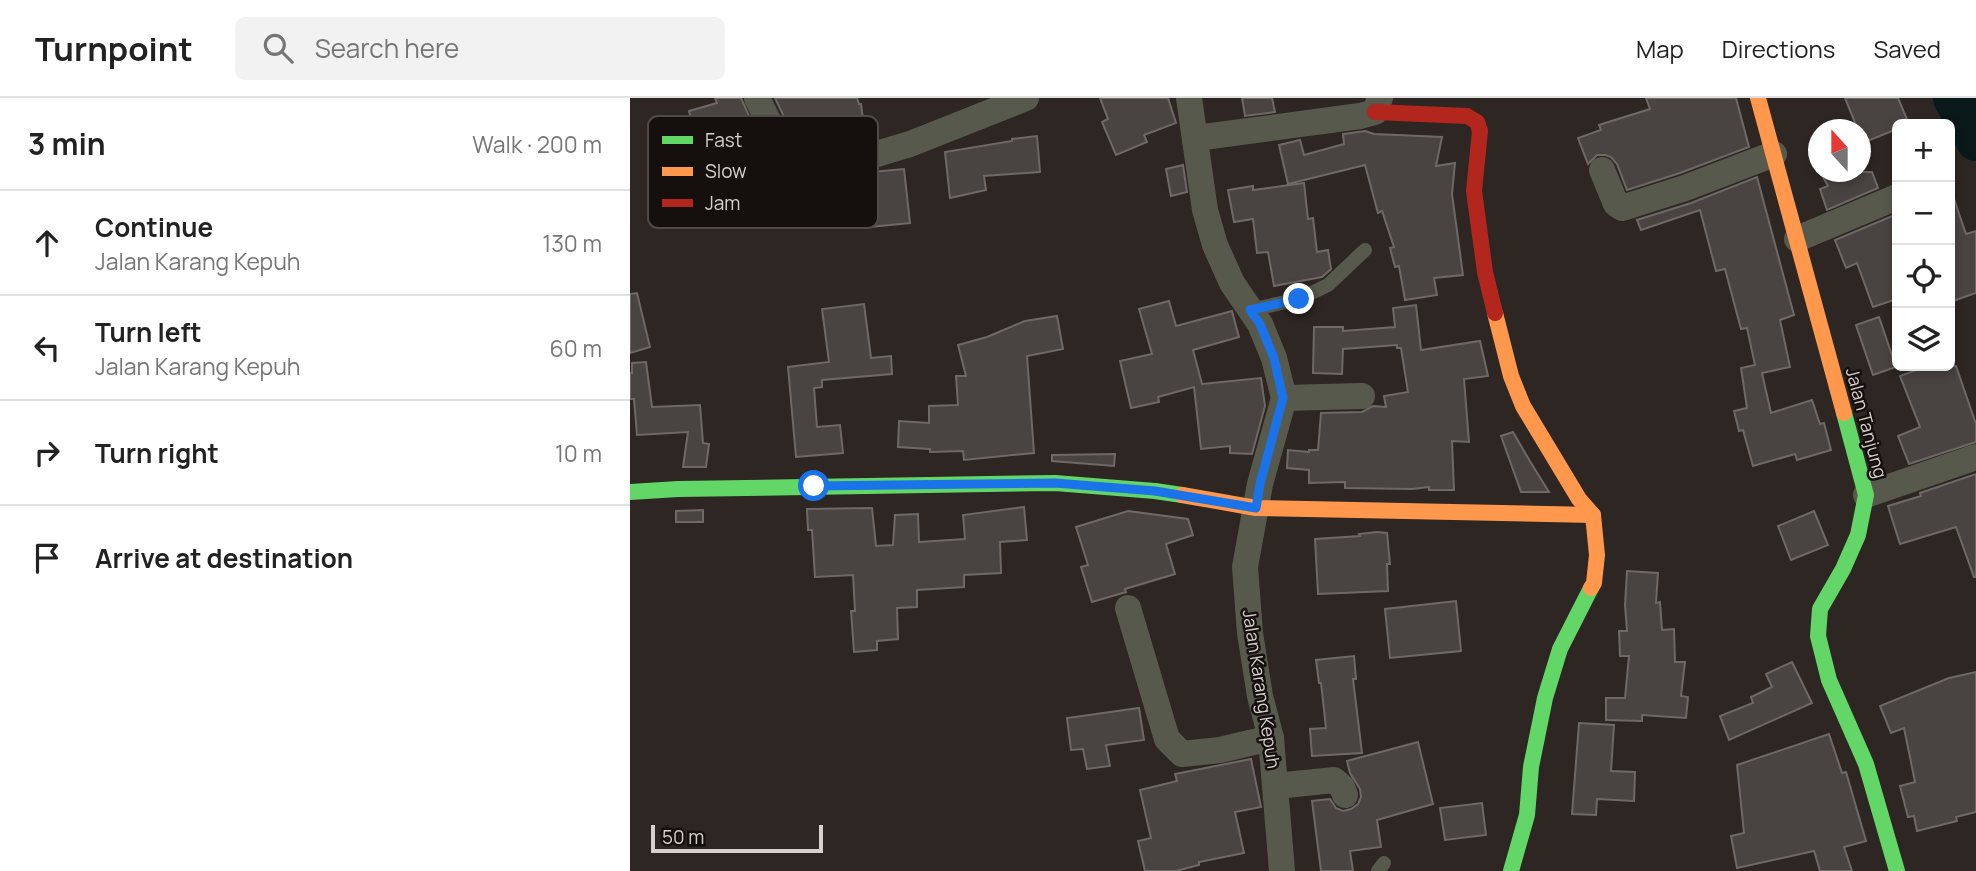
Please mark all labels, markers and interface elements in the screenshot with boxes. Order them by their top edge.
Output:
search box [235,17,725,80]
text: Turnpoint [35,26,193,71]
icon: search [259,29,297,67]
text: Search here [315,30,459,66]
text: Map [1636,32,1684,65]
text: Directions [1722,32,1835,65]
text: Saved [1873,32,1941,65]
legend [648,116,878,228]
north arrow [1808,119,1871,182]
map controls [1892,119,1955,371]
button: + [1892,119,1955,182]
text: 3 min [28,123,106,164]
text: Fast [705,127,742,153]
text: Walk · 200 m [472,128,602,160]
text: Slow [705,158,747,184]
button: − [1892,182,1955,245]
text: Jam [705,190,740,216]
text: Continue [95,209,213,245]
icon: ahead [28,224,66,262]
text: 130 m [542,227,602,259]
text: Jalan Karang Kepuh [95,245,301,277]
button: locate [1892,245,1955,308]
route end [1283,283,1314,314]
button: layers [1892,308,1955,371]
text: Turn left [95,314,202,350]
icon: left [28,329,66,367]
text: 60 m [550,332,602,364]
text: Jalan Karang Kepuh [95,350,301,382]
street label: Jalan Tanjung [1841,365,1893,481]
icon: right [28,434,66,472]
text: Turn right [95,435,219,471]
text: 10 m [555,437,602,469]
route start [798,470,829,501]
icon: arrive [28,539,66,577]
text: Arrive at destination [95,540,353,576]
street label: Jalan Karang Kepuh [1238,608,1286,770]
scale bar [651,822,822,854]
text: 50 m [662,824,704,850]

